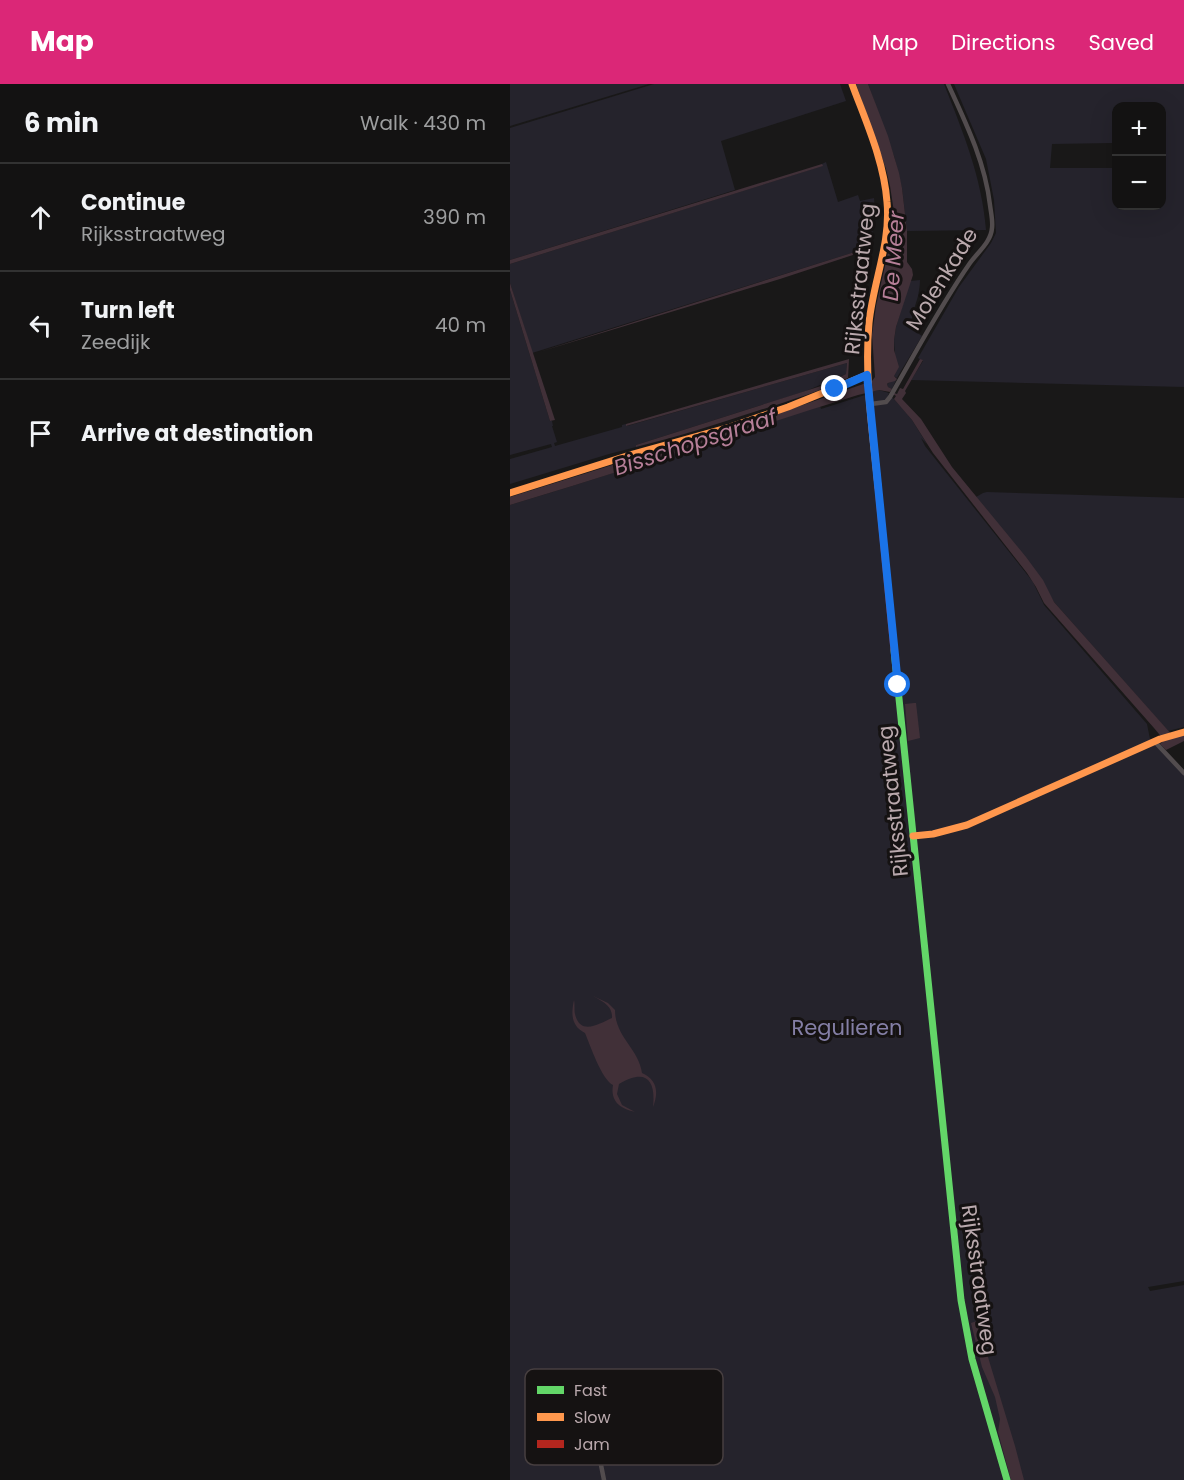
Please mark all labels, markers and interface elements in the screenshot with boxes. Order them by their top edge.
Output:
text: Map [30,22,94,61]
text: Map [872,28,918,57]
text: Directions [951,28,1055,57]
text: Saved [1088,28,1154,57]
map controls [1112,102,1166,210]
button: + [1112,102,1166,156]
text: 6 min [24,105,99,141]
text: Walk · 430 m [360,109,486,137]
button: − [1112,156,1166,210]
text: Continue [81,187,185,218]
icon: ahead [24,201,57,234]
street label: Rijksstraatweg [837,202,882,356]
text: 390 m [423,203,486,231]
water label: De Meer [875,209,912,302]
text: Rijksstraatweg [81,220,226,248]
street label: Molenkade [899,222,984,335]
text: Turn left [81,295,175,326]
icon: left [24,309,57,342]
text: 40 m [435,311,486,339]
text: Zeedijk [81,328,150,356]
route end [821,375,847,401]
water label: Bisschopsgraaf [610,401,782,483]
icon: arrive [24,417,57,450]
text: Arrive at destination [81,418,313,449]
route start [884,671,910,697]
street label: Rijksstraatweg [870,724,915,878]
park label: Regulieren [791,1013,903,1042]
street label: Rijksstraatweg [955,1203,1004,1357]
legend [525,1369,723,1465]
text: Fast [574,1379,607,1402]
text: Slow [574,1406,611,1429]
text: Jam [574,1433,610,1456]

